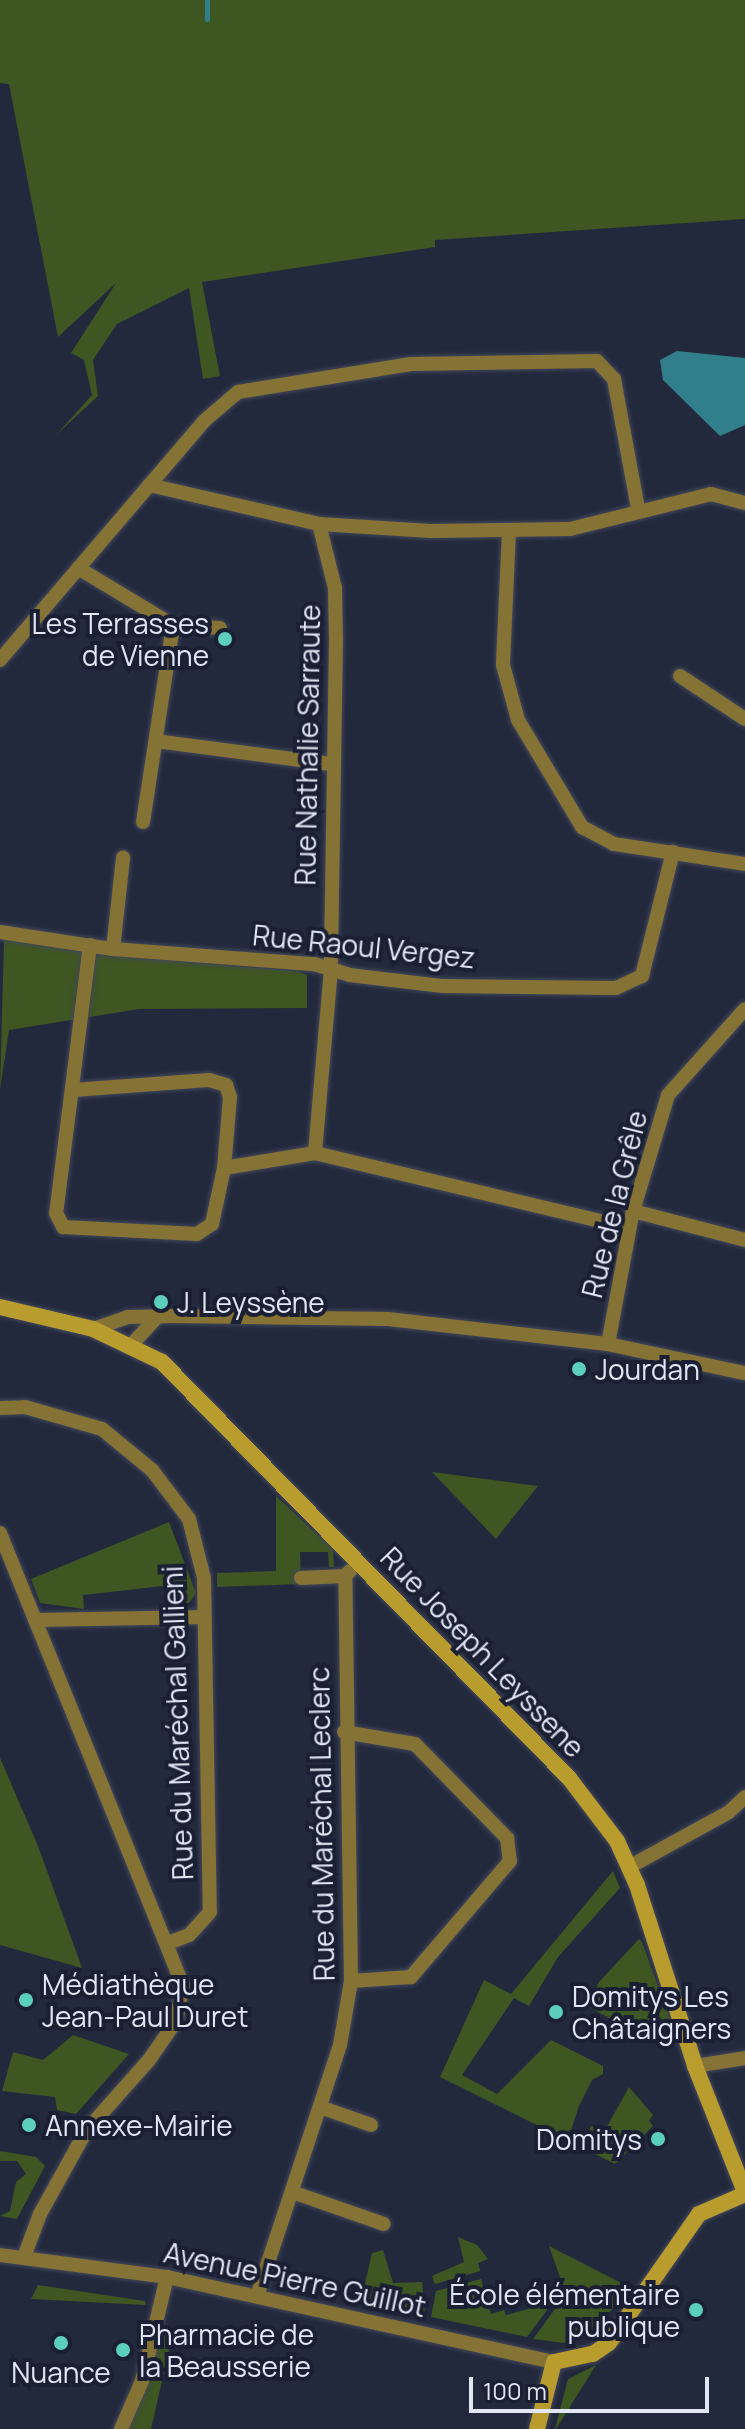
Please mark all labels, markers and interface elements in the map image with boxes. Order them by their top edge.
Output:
street label: Rue Nathalie Sarraute [288,604,326,886]
place label: Les Terrasses de Vienne [32,606,209,672]
marker: Les Terrasses de Vienne [216,630,234,648]
street label: Rue Raoul Vergez [251,918,477,974]
street label: Rue de la Grêle [575,1107,653,1301]
place label: J. Leyssène [177,1285,325,1319]
marker: J. Leyssène [152,1293,170,1311]
place label: Jourdan [595,1352,700,1386]
marker: Jourdan [570,1360,588,1378]
street label: Rue Joseph Leyssene [374,1540,592,1764]
street label: Rue du Maréchal Gallieni [155,1565,199,1881]
street label: Rue du Maréchal Leclerc [301,1667,341,1981]
place label: Médiathèque Jean-Paul Duret [42,1967,248,2033]
place label: Domitys Les Châtaigners [572,1979,731,2045]
marker: Médiathèque Jean-Paul Duret [17,1991,35,2009]
marker: Domitys Les Châtaigners [547,2003,565,2021]
place label: Annexe-Mairie [45,2108,233,2142]
marker: Annexe-Mairie [20,2116,38,2134]
place label: Domitys [536,2122,642,2156]
marker: Domitys [649,2130,667,2148]
street label: Avenue Pierre Guillot [161,2235,429,2323]
place label: École élémentaire publique [449,2277,680,2343]
marker: École élémentaire publique [687,2301,705,2319]
place label: Pharmacie de la Beausserie [139,2317,314,2383]
marker: Nuance [52,2334,70,2352]
marker: Pharmacie de la Beausserie [114,2341,132,2359]
place label: Nuance [11,2355,111,2389]
scale bar [473,2361,713,2411]
text: 100 m [483,2374,547,2407]

